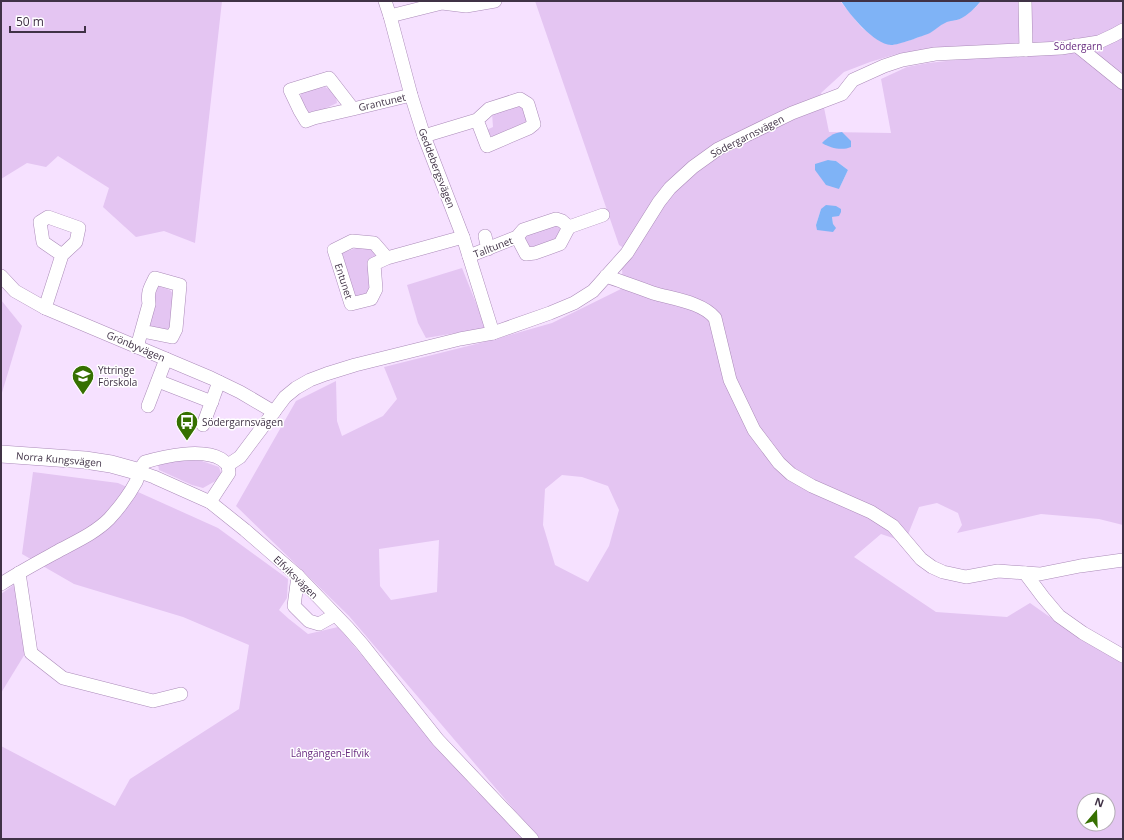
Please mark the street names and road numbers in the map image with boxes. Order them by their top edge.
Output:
street label: Grantunet [357,90,407,114]
street label: Södergarnsvägen [708,111,786,161]
street label: Geddebergsvägen [415,126,459,210]
street label: Talltunet [471,233,515,261]
street label: Entunet [332,261,356,301]
street label: Grönbyvägen [105,327,167,365]
street label: Norra Kungsvägen [15,448,103,470]
street label: Elfviksvägen [271,552,321,602]

